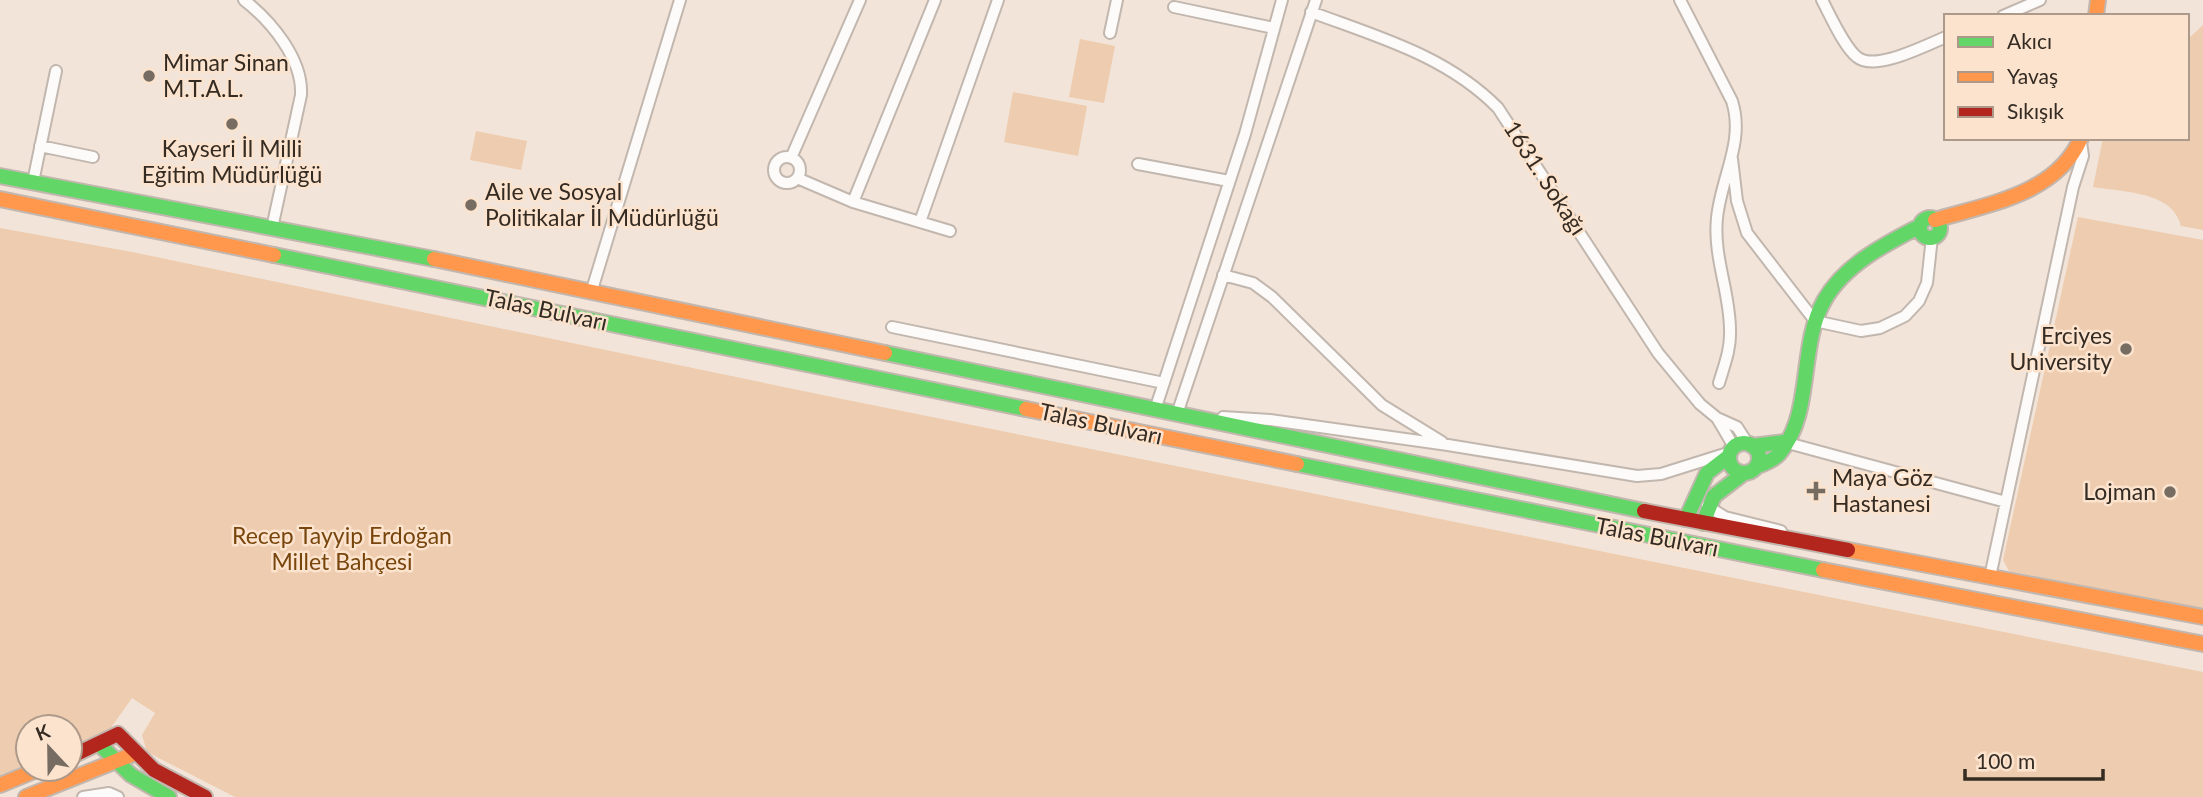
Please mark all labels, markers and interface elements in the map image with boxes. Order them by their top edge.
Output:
legend [1944,14,2189,140]
text: Akıcı [2007,28,2052,53]
place label: Mimar Sinan M.T.A.L. [163,48,289,102]
text: Yavaş [2007,63,2058,88]
marker: Mimar Sinan M.T.A.L. [141,68,157,84]
text: Sıkışık [2007,98,2064,123]
street label: 1631. Sokağı [1498,115,1593,240]
marker: Kayseri İl Milli Eğitim Müdürlüğü [224,116,240,132]
place label: Kayseri İl Milli Eğitim Müdürlüğü [142,134,322,188]
place label: Aile ve Sosyal Politikalar İl Müdürlüğü [485,177,719,231]
marker: Aile ve Sosyal Politikalar İl Müdürlüğü [463,197,479,213]
street label: Talas Bulvarı [482,282,610,336]
place label: Erciyes University [2010,321,2112,375]
marker: Erciyes University [2118,341,2134,357]
street label: Talas Bulvarı [1037,396,1165,450]
place label: Maya Göz Hastanesi [1832,463,1933,517]
place label: Lojman [2083,477,2156,505]
marker: Maya Göz Hastanesi [1806,481,1826,501]
marker: Lojman [2162,484,2178,500]
street label: Talas Bulvarı [1593,510,1721,562]
park label: Recep Tayyip Erdoğan Millet Bahçesi [232,521,452,575]
north arrow [14,713,84,783]
text: K [32,718,54,745]
scale bar [1965,738,2103,782]
text: 100 m [1976,748,2035,773]

